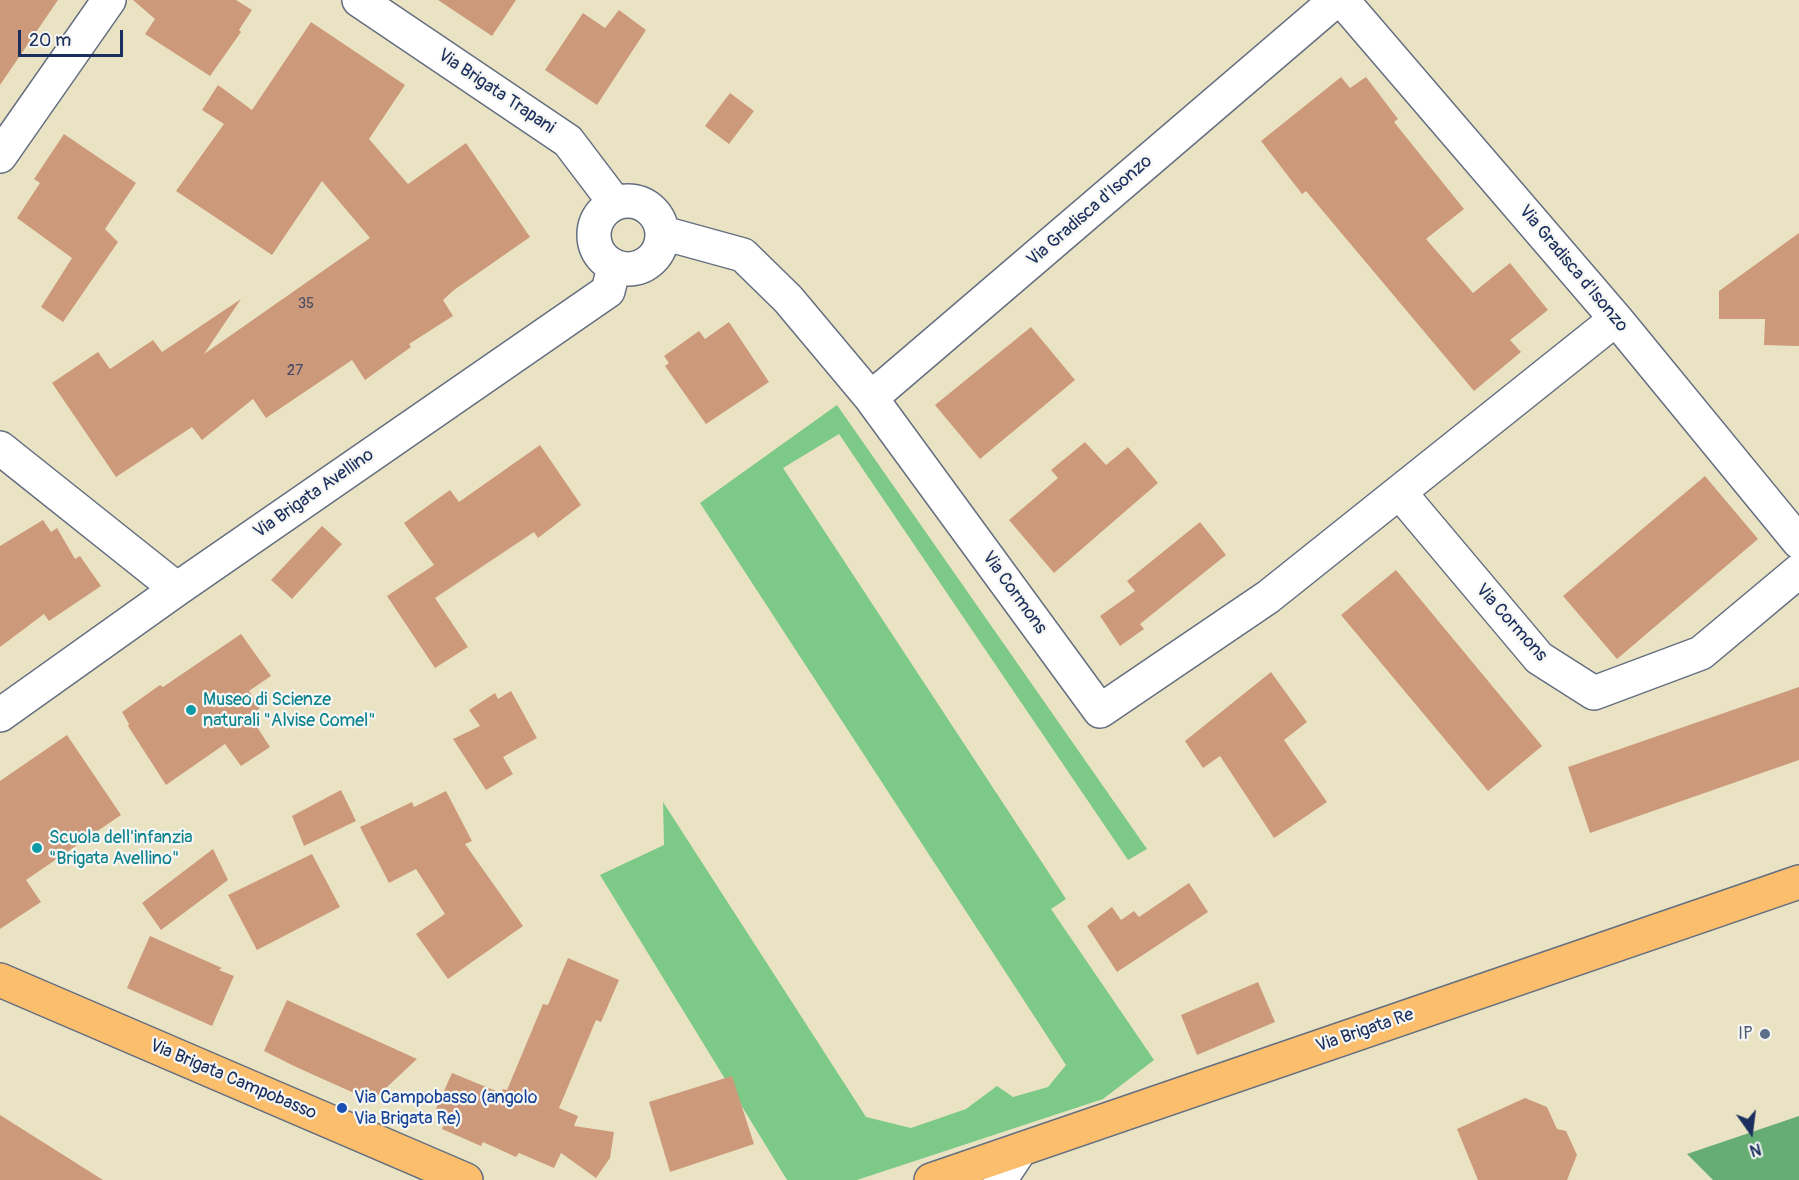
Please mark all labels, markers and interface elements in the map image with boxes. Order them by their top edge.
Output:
scale bar [21,18,126,56]
text: 20 m [29,29,71,52]
street label: Via Brigata Trapani [433,45,559,139]
street label: Via Gradisca d'Isonzo [1023,151,1157,271]
street label: Via Gradisca d'Isonzo [1514,201,1632,337]
house number: 35 [298,295,314,313]
house number: 27 [287,362,303,380]
street label: Via Brigata Avellino [250,444,378,544]
street label: Via Cormons [977,547,1051,639]
street label: Via Cormons [1471,580,1551,666]
place label: Museo di Scienze naturali "Alvise Comel" [203,689,376,732]
marker: Museo di Scienze naturali "Alvise Comel" [184,703,198,717]
place label: Scuola dell'infanzia "Brigata Avellino" [49,827,193,870]
marker: Scuola dell'infanzia "Brigata Avellino" [30,841,44,855]
street label: Via Brigata Re [1313,1004,1417,1058]
place label: IP [1738,1023,1753,1045]
marker: IP [1758,1027,1772,1041]
street label: Via Brigata Campobasso [146,1035,320,1125]
place label: Via Campobasso (angolo Via Brigata Re) [354,1087,537,1130]
marker: Via Campobasso (angolo Via Brigata Re) [335,1101,349,1115]
north arrow [1721,1102,1781,1162]
text: N [1748,1138,1763,1160]

